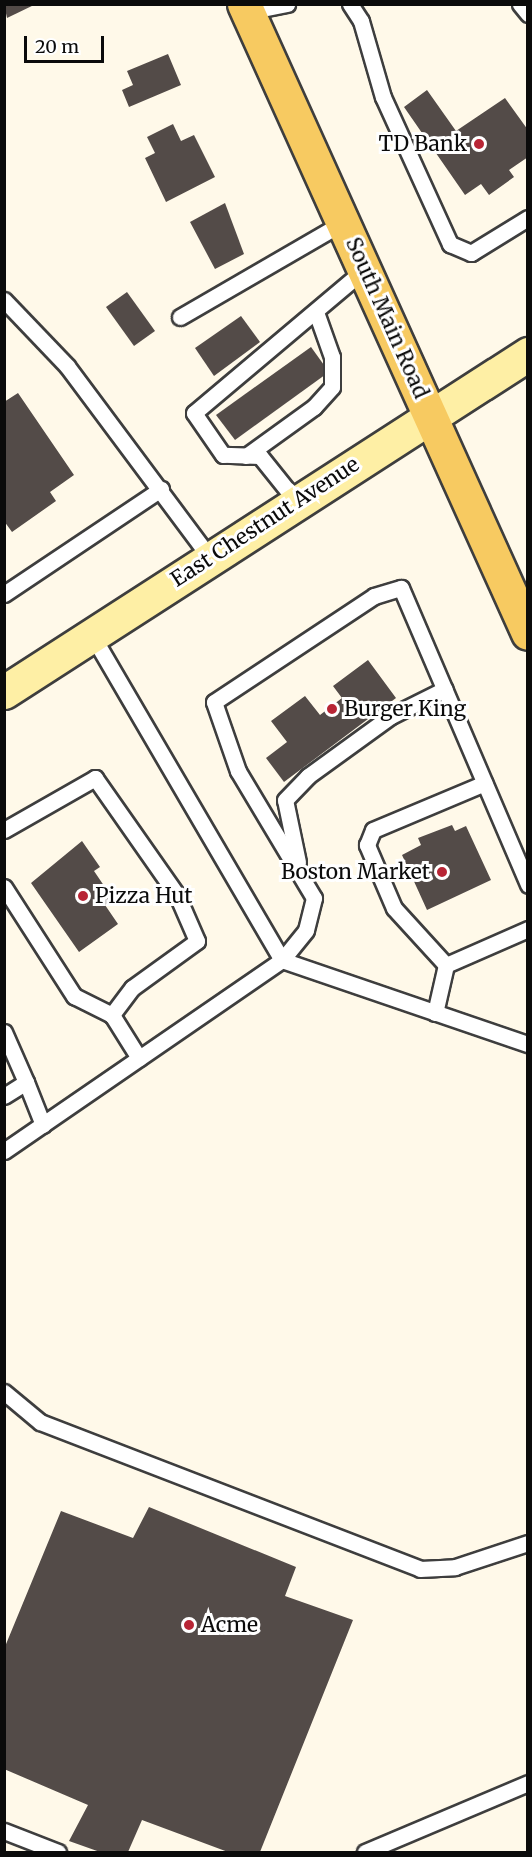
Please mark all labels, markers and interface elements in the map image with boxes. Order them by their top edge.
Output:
scale bar [27,24,106,62]
text: 20 m [35,35,79,58]
place label: TD Bank [379,131,467,157]
marker: TD Bank [472,137,486,151]
street label: South Main Road [340,234,434,402]
street label: East Chestnut Avenue [166,452,364,592]
place label: Burger King [344,696,466,722]
marker: Burger King [325,702,339,716]
place label: Boston Market [281,859,430,885]
marker: Boston Market [435,865,449,879]
place label: Pizza Hut [95,883,192,909]
marker: Pizza Hut [76,889,90,903]
place label: Acme [201,1612,258,1638]
marker: Acme [182,1618,196,1632]

